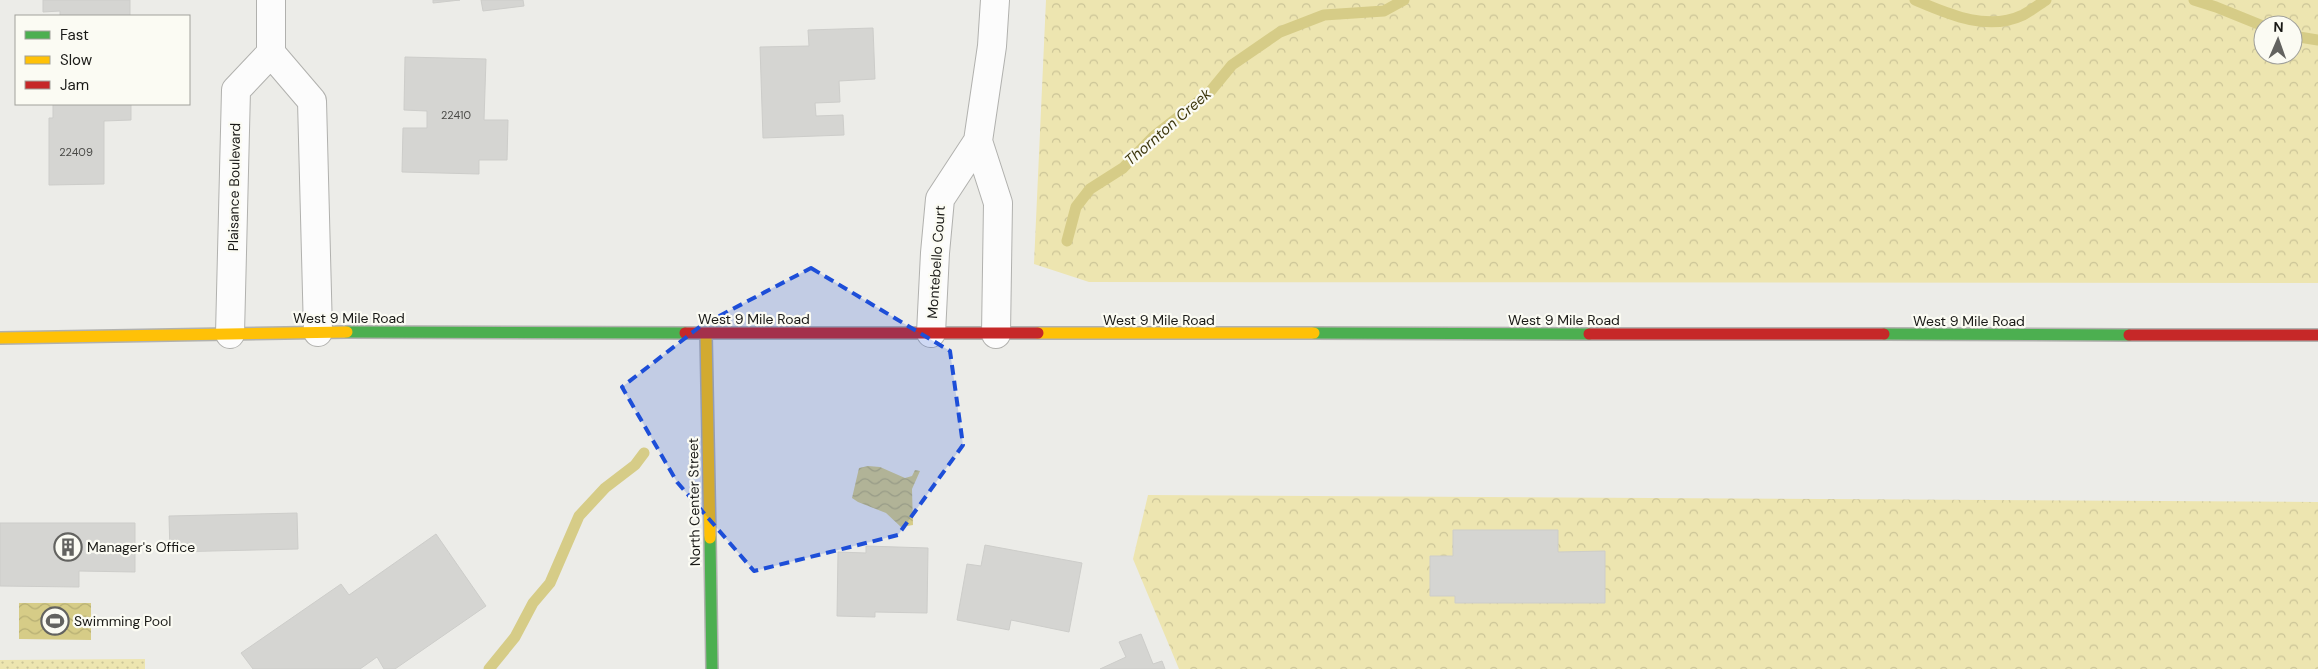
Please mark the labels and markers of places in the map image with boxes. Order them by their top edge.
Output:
building icon: Manager's Office [53,532,83,562]
place label: Manager's Office [87,538,195,556]
sports icon: Swimming Pool [40,606,70,636]
place label: Swimming Pool [74,612,171,630]

